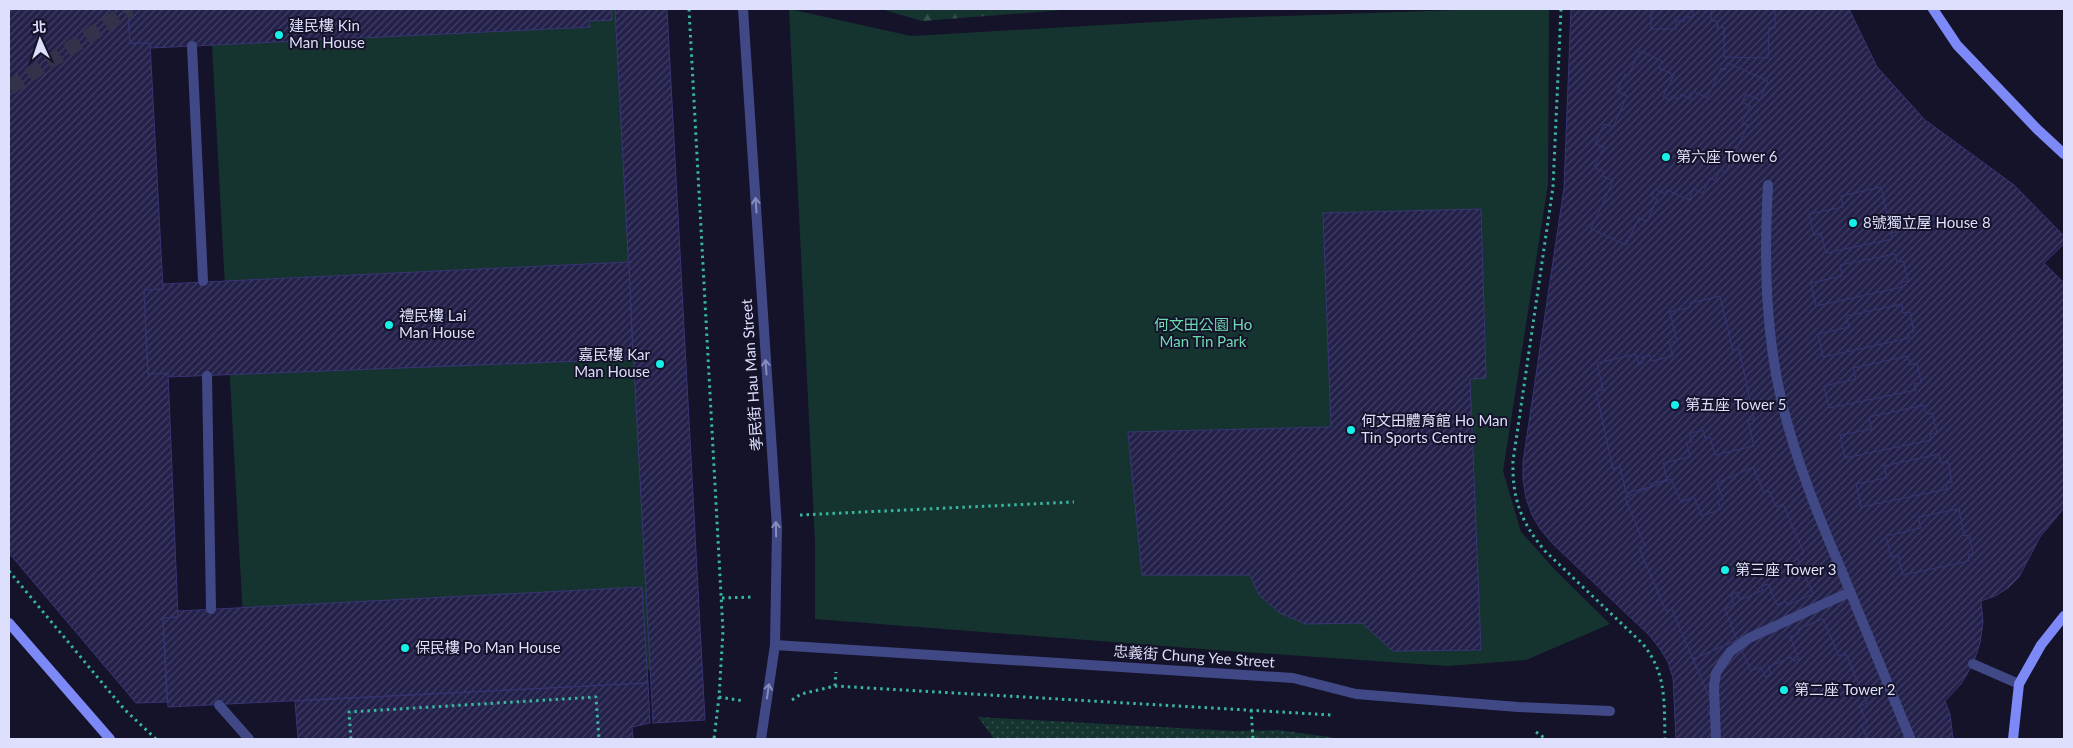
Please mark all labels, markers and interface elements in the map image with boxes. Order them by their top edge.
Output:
north arrow [15,15,65,65]
place label: 建民樓 Kin Man House [289,16,365,51]
text: 北 [32,18,47,35]
marker: 建民樓 Kin Man House [273,29,285,41]
place label: 第六座 Tower 6 [1676,147,1778,165]
marker: 第六座 Tower 6 [1660,151,1672,163]
one-way arrow [751,197,760,213]
place label: 8號獨立屋 House 8 [1863,213,1991,231]
marker: 8號獨立屋 House 8 [1847,217,1859,229]
street label: 孝民街 Hau Man Street [737,298,765,452]
place label: 禮民樓 Lai Man House [399,306,475,341]
park label: 何文田公園 Ho Man Tin Park [1154,315,1252,350]
marker: 禮民樓 Lai Man House [383,319,395,331]
place label: 嘉民樓 Kar Man House [574,345,651,380]
marker: 嘉民樓 Kar Man House [654,358,666,370]
one-way arrow [762,359,771,375]
place label: 第五座 Tower 5 [1685,395,1787,413]
marker: 第五座 Tower 5 [1669,399,1681,411]
place label: 何文田體育館 Ho Man Tin Sports Centre [1361,411,1508,446]
marker: 何文田體育館 Ho Man Tin Sports Centre [1345,424,1357,436]
one-way arrow [771,521,781,538]
place label: 第三座 Tower 3 [1735,560,1837,578]
marker: 第三座 Tower 3 [1719,564,1731,576]
place label: 保民樓 Po Man House [415,638,561,656]
street label: 忠義街 Chung Yee Street [1113,641,1276,671]
marker: 保民樓 Po Man House [399,642,411,654]
place label: 第二座 Tower 2 [1794,680,1896,698]
one-way arrow [763,683,773,699]
marker: 第二座 Tower 2 [1778,684,1790,696]

